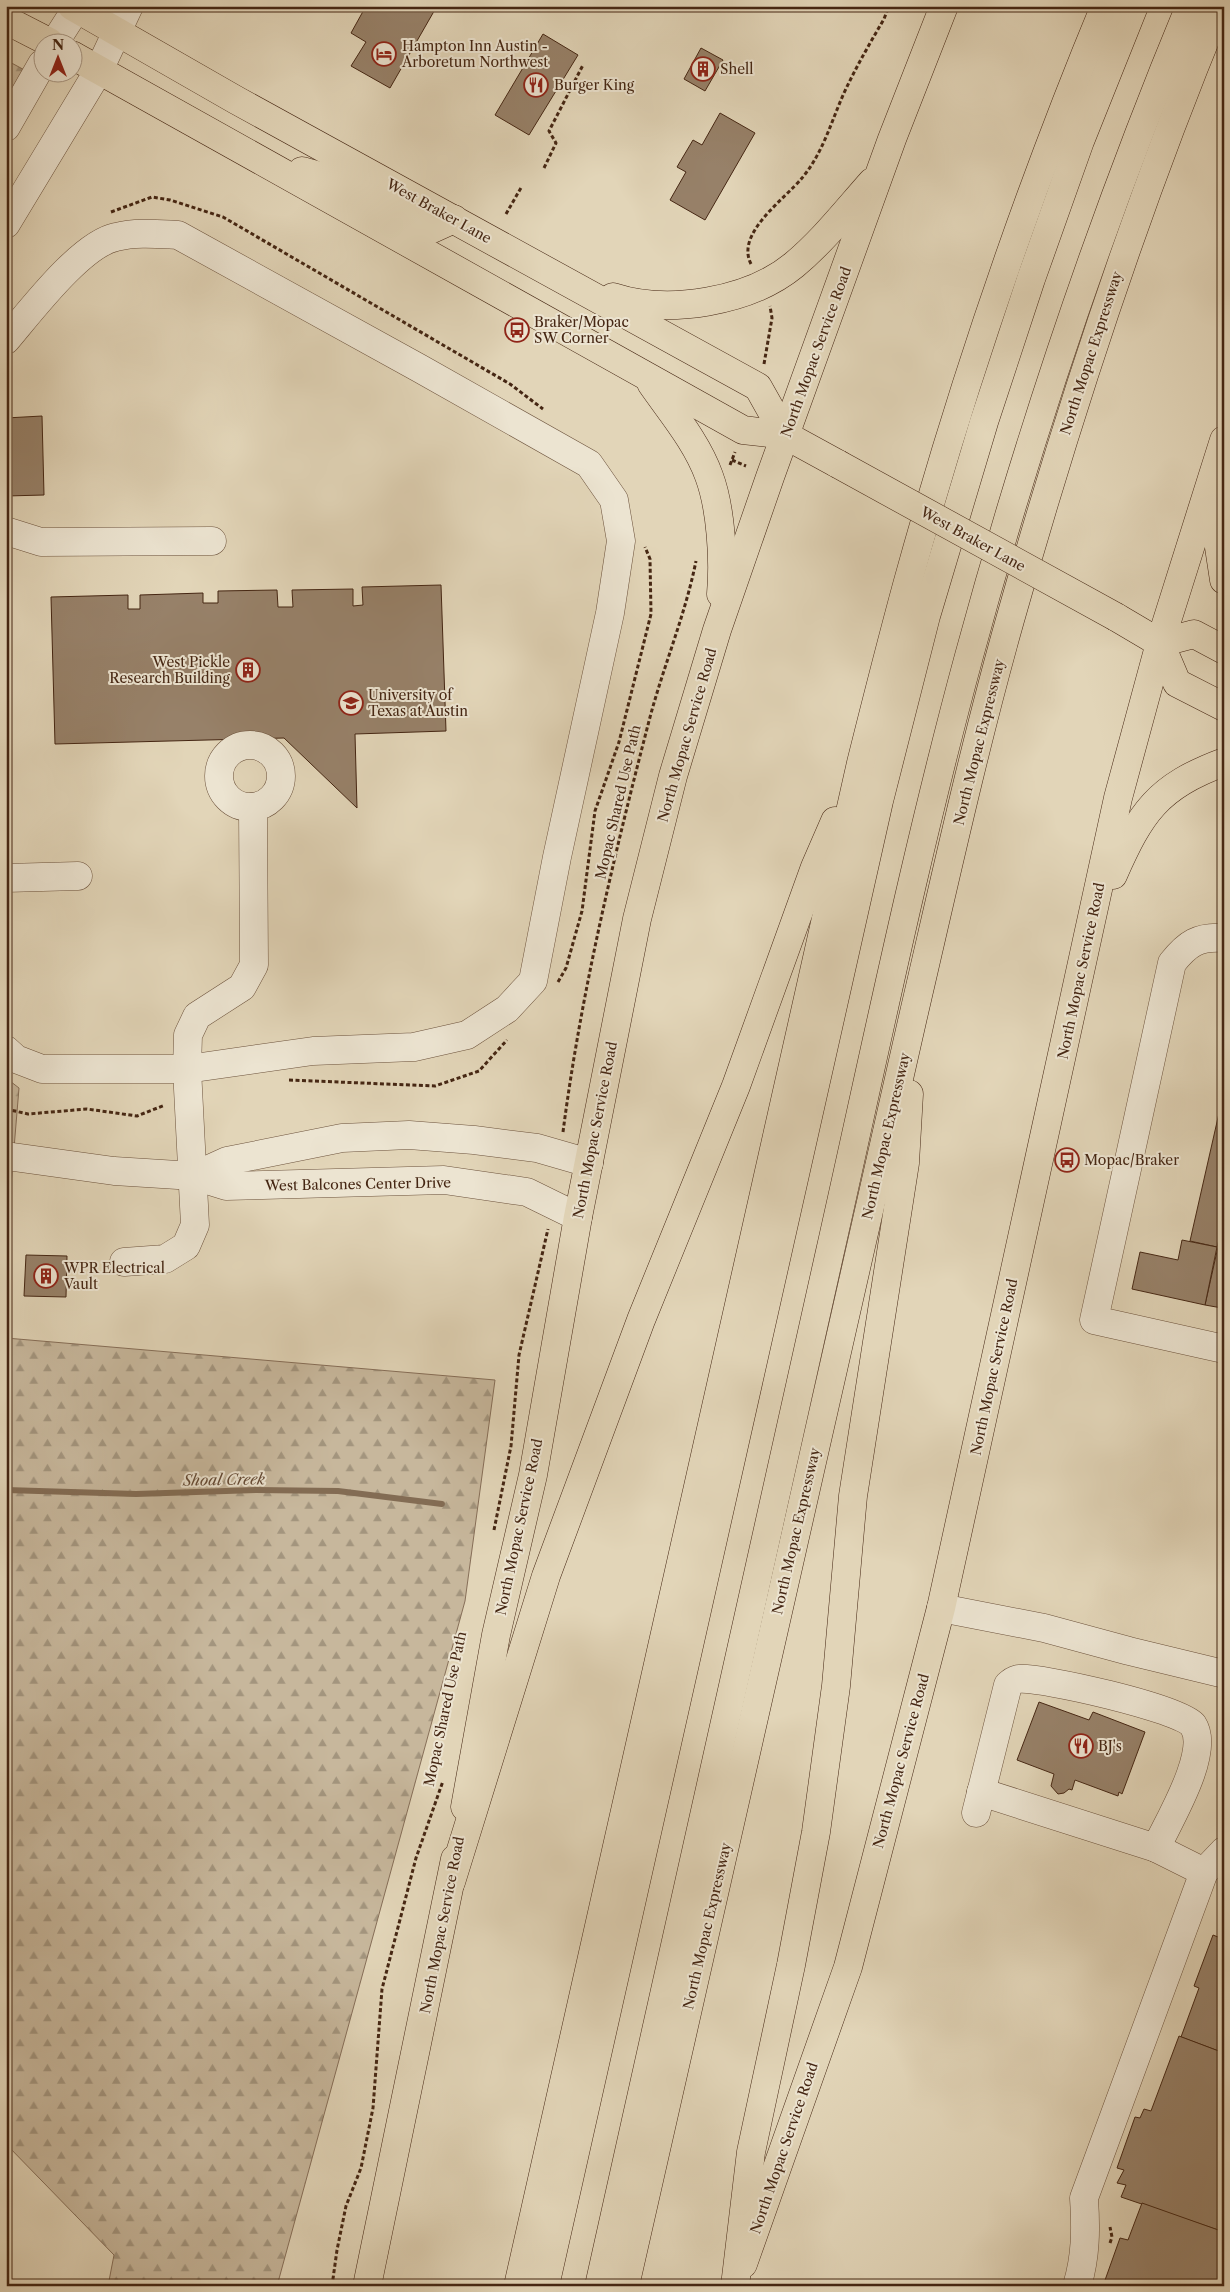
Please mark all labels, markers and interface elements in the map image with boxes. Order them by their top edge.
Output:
north arrow [32,32,82,82]
text: N [52,36,64,54]
place label: Hampton Inn Austin - Arboretum Northwest [401,37,548,71]
hotel icon: Hampton Inn Austin - Arboretum Northwest [371,41,397,67]
building icon: Shell [690,56,716,82]
place label: Shell [720,60,753,78]
restaurant icon: Burger King [523,72,549,98]
place label: Burger King [554,76,635,94]
street label: West Braker Lane [382,174,495,247]
street label: North Mopac Service Road [777,264,855,440]
street label: North Mopac Expressway [1056,269,1126,437]
place label: Braker/Mopac SW Corner [534,313,629,347]
bus stop icon: Braker/Mopac SW Corner [504,317,530,343]
street label: West Braker Lane [916,502,1029,575]
street label: North Mopac Service Road [654,645,721,824]
place label: West Pickle Research Building [109,653,231,687]
building icon: West Pickle Research Building [235,657,261,683]
street label: North Mopac Expressway [950,657,1008,827]
place label: University of Texas at Austin [368,686,468,720]
school or university icon: University of Texas at Austin [338,690,364,716]
street label: Mopac Shared Use Path [591,723,645,881]
street label: North Mopac Service Road [1053,881,1109,1061]
street label: North Mopac Service Road [569,1039,621,1220]
street label: North Mopac Expressway [858,1051,914,1221]
bus stop icon: Mopac/Braker [1054,1147,1080,1173]
place label: Mopac/Braker [1084,1151,1179,1169]
street label: West Balcones Center Drive [264,1173,451,1195]
place label: WPR Electrical Vault [63,1259,165,1293]
building icon: WPR Electrical Vault [33,1263,59,1289]
street label: North Mopac Service Road [966,1277,1022,1457]
street label: North Mopac Service Road [491,1437,547,1617]
street label: North Mopac Expressway [768,1446,824,1616]
water label: Shoal Creek [182,1469,265,1490]
street label: Mopac Shared Use Path [420,1630,470,1788]
street label: North Mopac Service Road [869,1671,933,1850]
restaurant icon: BJ's [1068,1733,1094,1759]
place label: BJ's [1098,1737,1122,1755]
street label: North Mopac Service Road [416,1834,468,2015]
street label: North Mopac Expressway [679,1841,735,2011]
street label: North Mopac Service Road [746,2059,822,2236]

